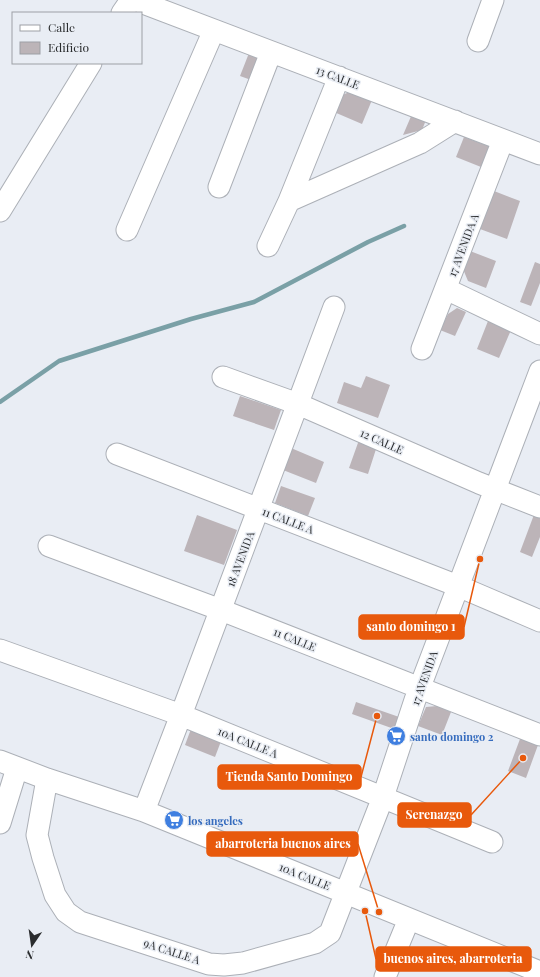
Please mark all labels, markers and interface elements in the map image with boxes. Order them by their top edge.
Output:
legend [12,12,142,64]
text: Calle [48,19,75,35]
text: Edificio [48,39,90,55]
street label: 13 CALLE [314,62,362,92]
street label: 17 AVENIDA A [444,211,482,279]
street label: 12 CALLE [358,425,406,457]
street label: 11 CALLE A [260,503,316,537]
street label: 18 AVENIDA [223,529,257,589]
callout: santo domingo 1 [359,615,464,639]
text: santo domingo 1 [366,618,456,634]
street label: 11 CALLE [271,624,319,654]
street label: 17 AVENIDA [407,649,441,707]
street label: 10A CALLE A [216,723,280,761]
supermarket icon: santo domingo 2 [385,725,407,747]
place label: santo domingo 2 [410,729,494,744]
callout: Tienda Santo Domingo [218,765,361,789]
text: Tienda Santo Domingo [226,768,353,784]
callout: Serenazgo [398,803,471,827]
text: Serenazgo [406,806,463,822]
supermarket icon: los angeles [163,809,185,831]
place label: los angeles [188,813,243,828]
callout: abarroteria buenos aires [207,832,358,856]
text: abarroteria buenos aires [215,835,351,851]
street label: 10A CALLE [277,859,333,893]
north arrow [12,925,52,965]
street label: 9A CALLE A [142,935,202,967]
text: N [24,947,35,963]
callout: buenos aires, abarroteria [376,947,531,971]
text: buenos aires, abarroteria [384,950,523,966]

